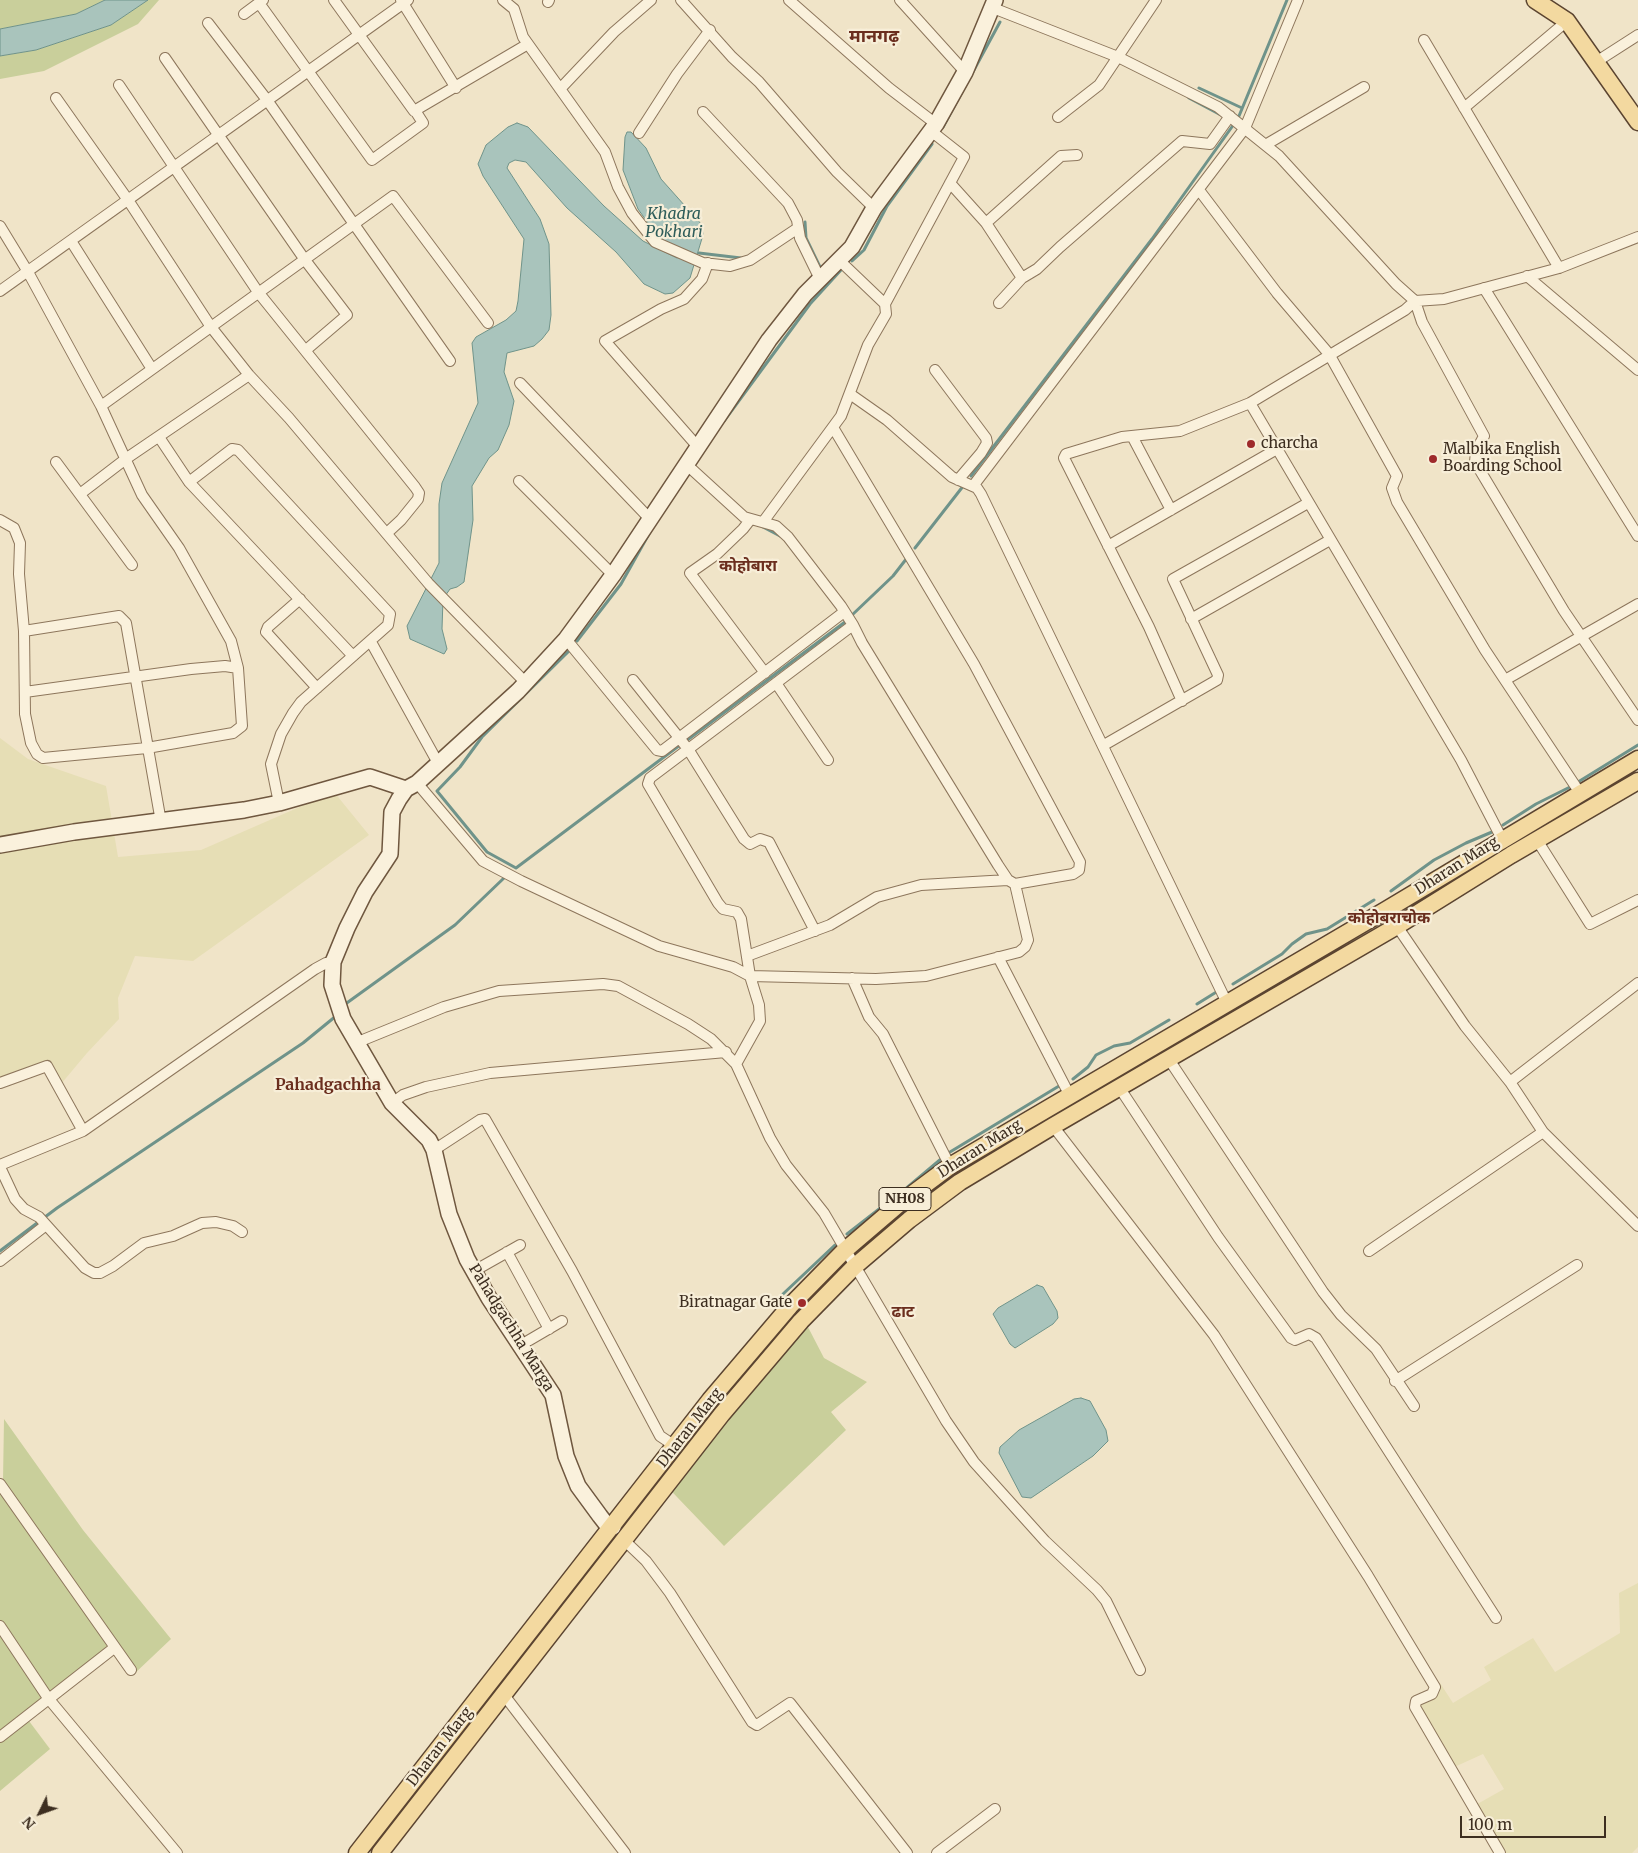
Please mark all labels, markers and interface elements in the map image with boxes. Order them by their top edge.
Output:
district label: मानगढ़ [849,26,899,48]
water label: Khadra Pokhari [645,204,703,242]
place label: charcha [1261,435,1318,453]
marker: charcha [1245,438,1257,450]
place label: Malbika English Boarding School [1443,441,1562,476]
marker: Malbika English Boarding School [1427,453,1439,465]
district label: कोहोबारा [719,556,777,576]
street label: Dharan Marg [1412,833,1502,899]
district label: कोहोबराचोक [1348,908,1430,928]
district label: Pahadgachha [275,1075,381,1095]
street label: Dharan Marg [935,1116,1025,1182]
road number: NH08 [879,1188,931,1210]
street label: Pahadgachha Marga [464,1261,558,1395]
place label: Biratnagar Gate [679,1294,792,1312]
marker: Biratnagar Gate [796,1297,808,1309]
district label: ढाट [892,1302,914,1322]
street label: Dharan Marg [653,1385,727,1471]
street label: Dharan Marg [403,1704,477,1790]
north arrow [15,1788,65,1838]
scale bar [1463,1806,1609,1838]
text: N [18,1813,39,1833]
text: 100 m [1468,1815,1512,1834]

